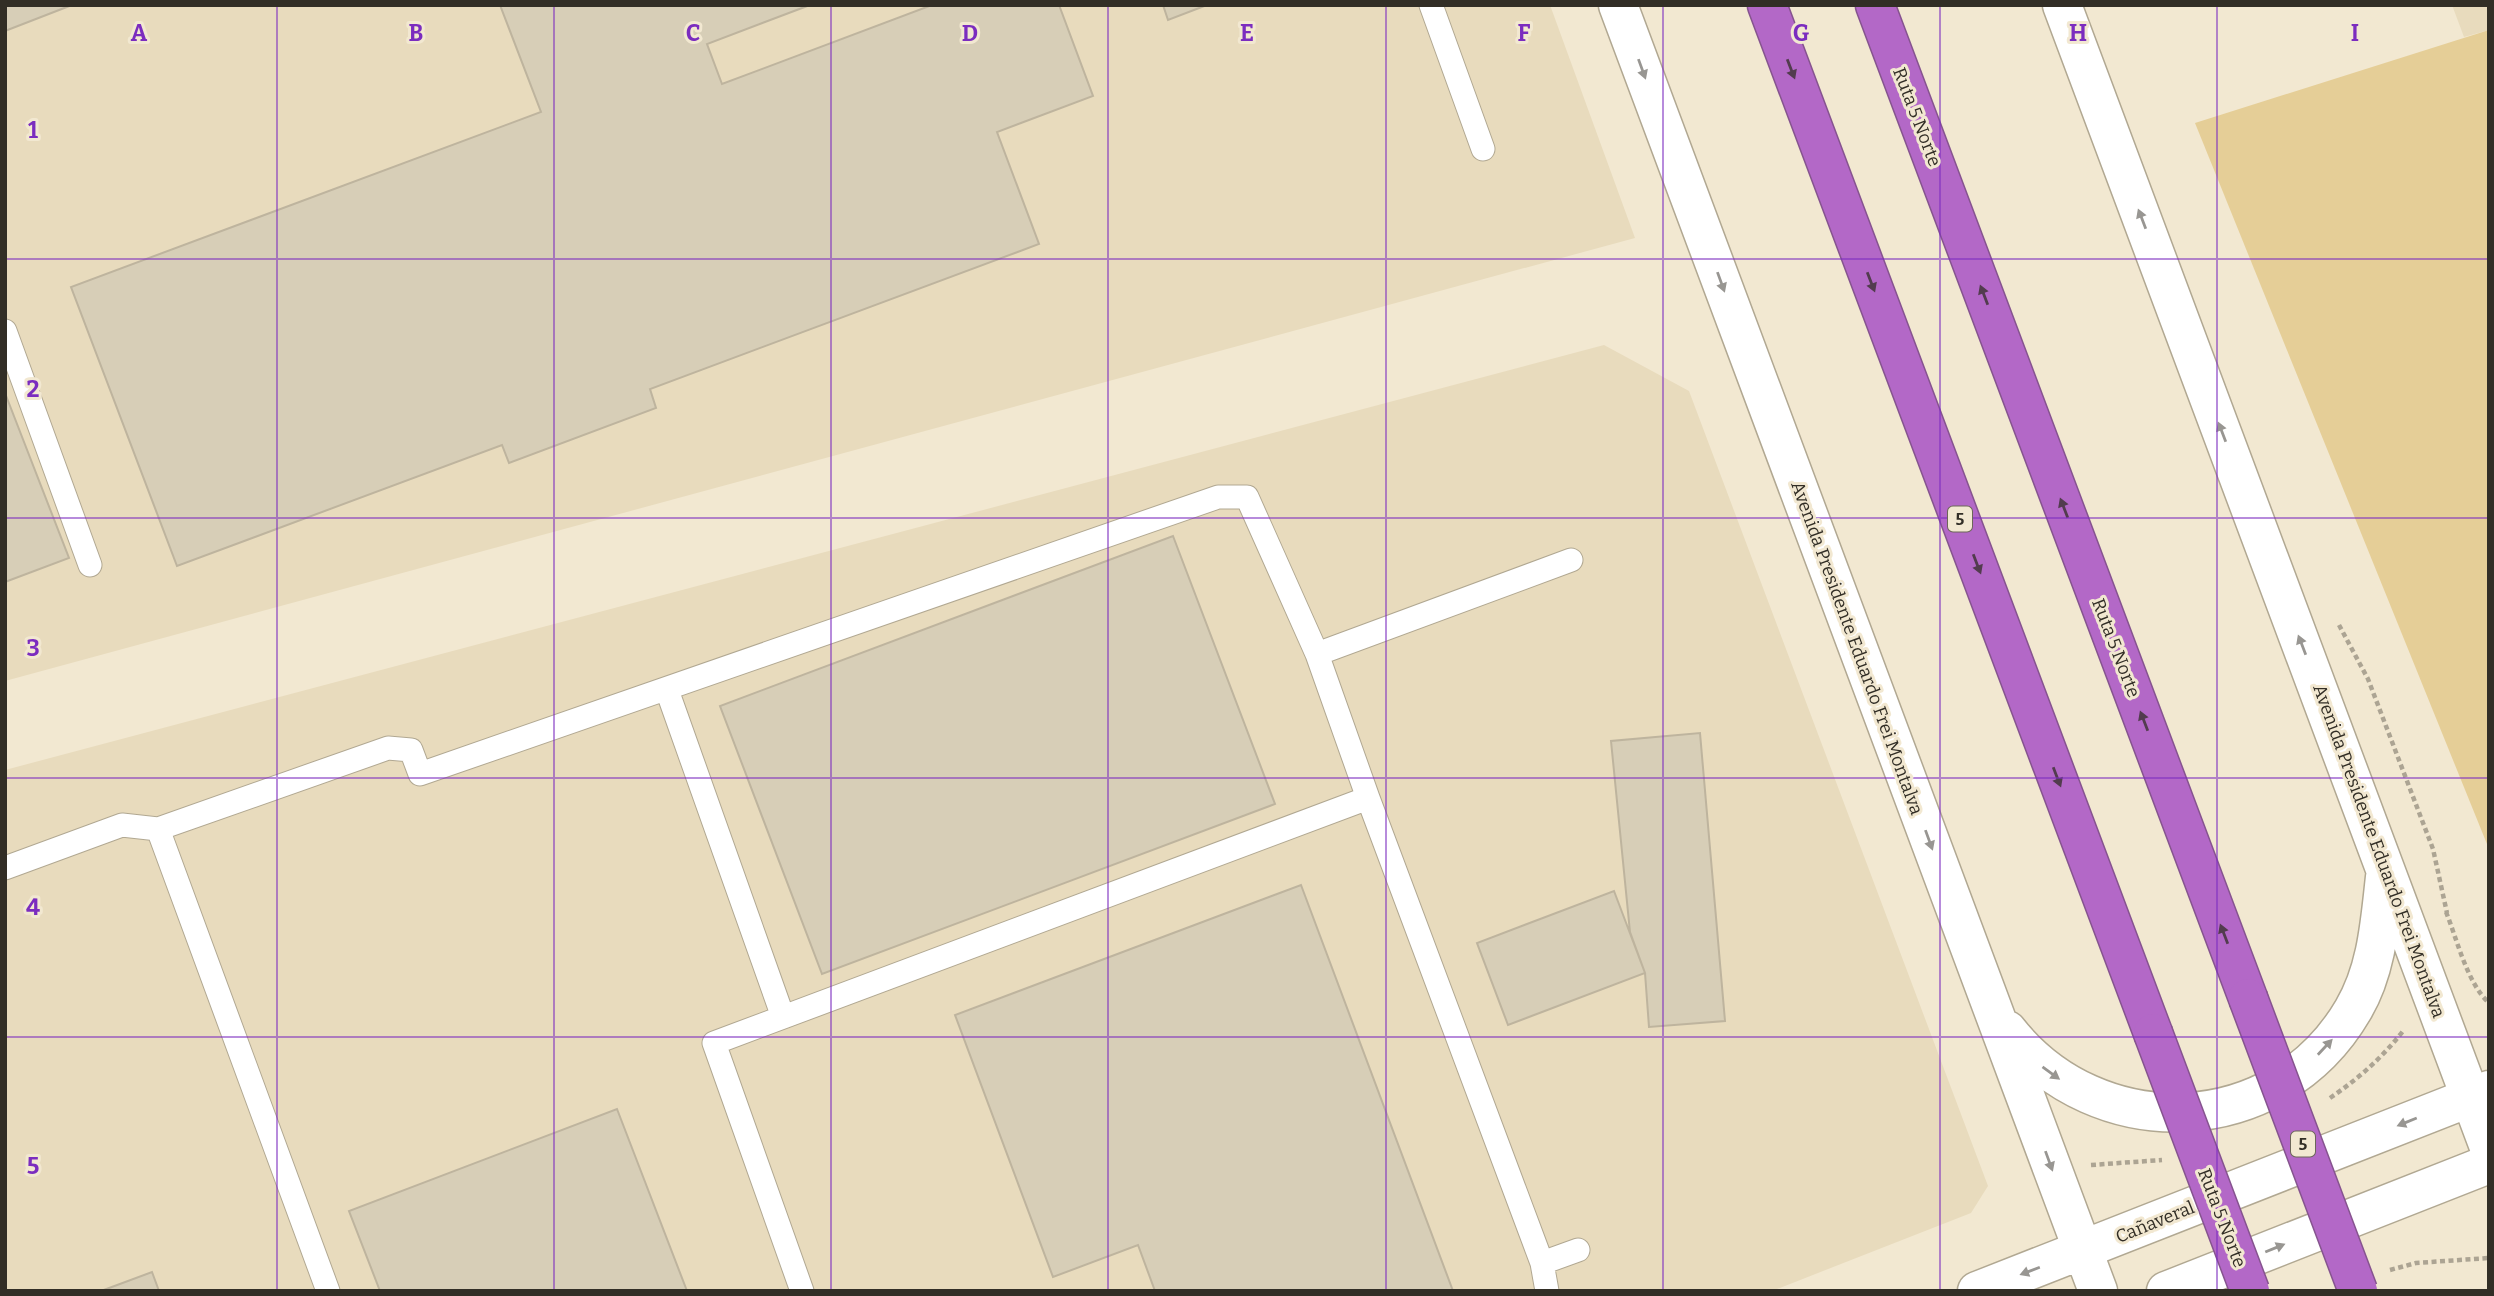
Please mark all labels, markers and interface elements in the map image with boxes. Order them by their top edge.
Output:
text: A [131,19,148,47]
text: B [409,19,423,47]
text: C [686,19,700,47]
text: D [962,19,978,47]
text: E [1240,19,1254,47]
text: F [1518,19,1531,47]
text: G [1793,19,1810,47]
text: H [2069,19,2087,47]
text: I [2351,19,2359,47]
one-way arrow [1636,59,1647,80]
one-way arrow [1785,59,1796,80]
street label: Ruta 5 Norte [1888,64,1946,170]
text: 1 [28,116,38,144]
one-way arrow [2136,209,2147,230]
one-way arrow [1716,272,1727,293]
one-way arrow [1865,272,1876,293]
one-way arrow [1978,285,1989,306]
text: 2 [27,375,40,403]
one-way arrow [2216,422,2227,443]
street label: Avenida Presidente Eduardo Frei Montalva [1786,478,1928,818]
one-way arrow [2058,498,2069,519]
road number: 5 [1948,506,1972,532]
one-way arrow [1971,553,1982,574]
street label: Ruta 5 Norte [2087,595,2145,701]
text: 3 [26,634,40,662]
one-way arrow [2296,635,2307,656]
street label: Avenida Presidente Eduardo Frei Montalva [2308,681,2450,1021]
one-way arrow [2138,711,2149,732]
one-way arrow [2051,766,2062,787]
one-way arrow [1923,830,1934,851]
text: 4 [26,893,40,921]
one-way arrow [2218,924,2229,945]
one-way arrow [2316,1039,2332,1056]
one-way arrow [2042,1066,2060,1080]
one-way arrow [2396,1117,2417,1128]
road number: 5 [2291,1132,2315,1156]
one-way arrow [2044,1150,2055,1171]
text: 5 [27,1152,39,1180]
street label: Ruta 5 Norte [2193,1165,2251,1271]
street label: Cañaveral [2112,1196,2198,1248]
one-way arrow [2265,1242,2286,1253]
one-way arrow [2019,1265,2040,1276]

